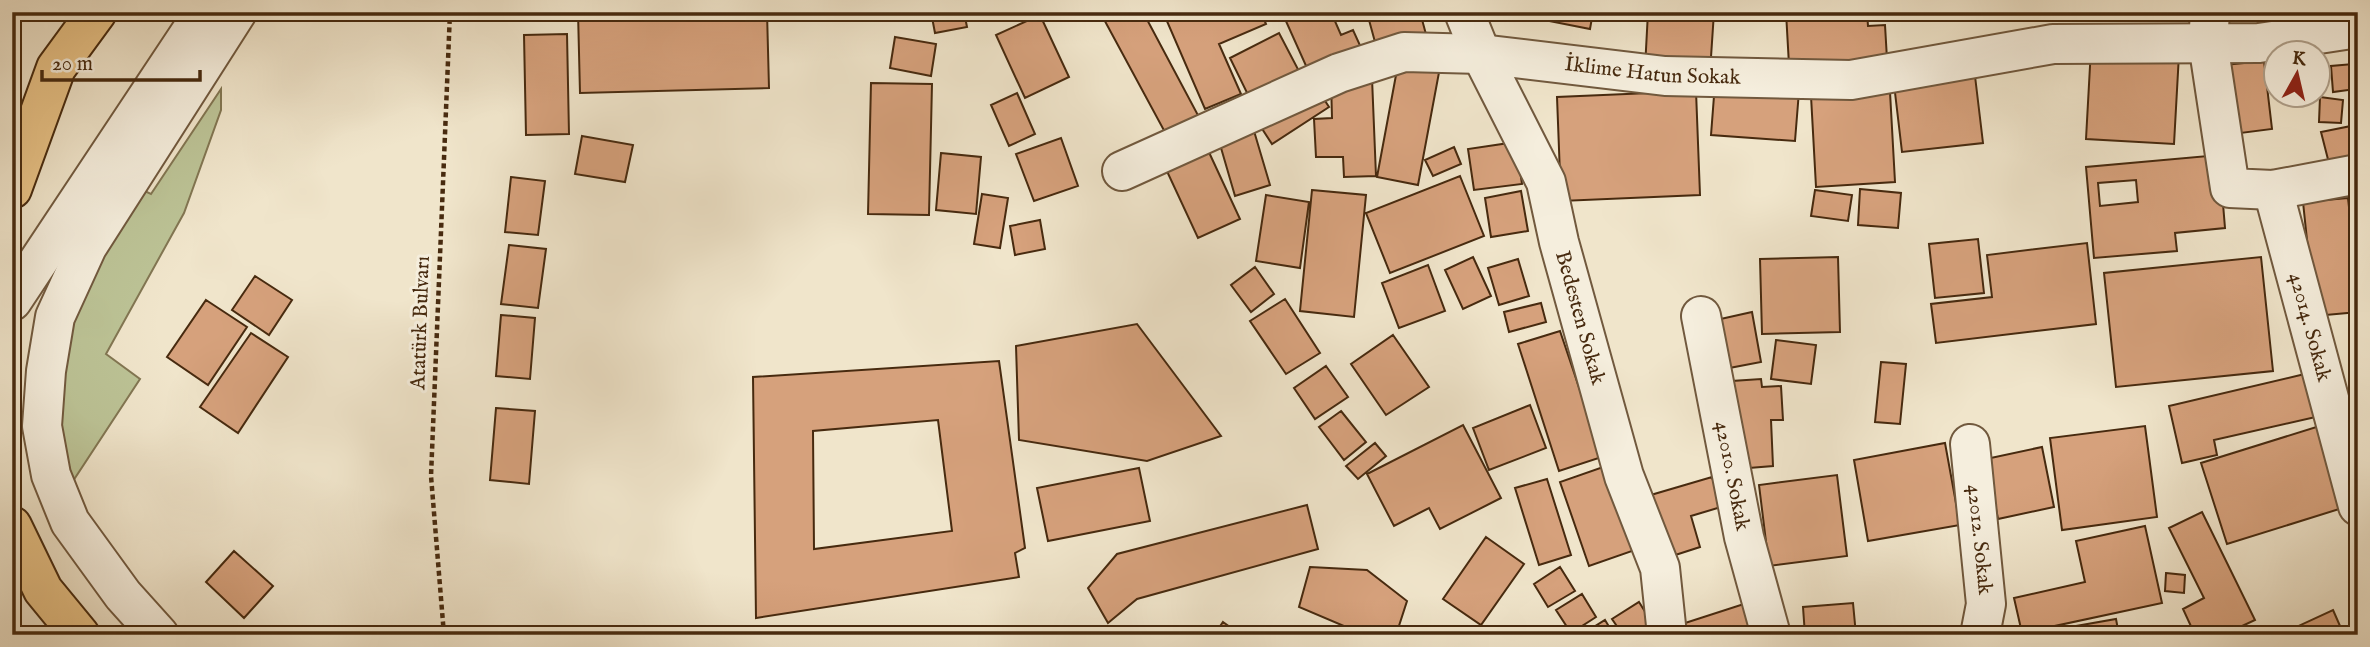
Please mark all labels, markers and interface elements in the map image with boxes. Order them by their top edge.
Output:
scale bar [42,38,200,82]
north arrow [2262,38,2332,108]
text: K [2291,46,2309,72]
text: 20 m [52,51,93,78]
street label: İklime Hatun Sokak [1563,51,1742,91]
street label: Bedesten Sokak [1549,248,1612,389]
street label: Atatürk Bulvarı [405,256,437,391]
street label: 42014. Sokak [2282,270,2338,385]
street label: 42010. Sokak [1708,419,1756,534]
street label: 42012. Sokak [1961,483,1999,597]

